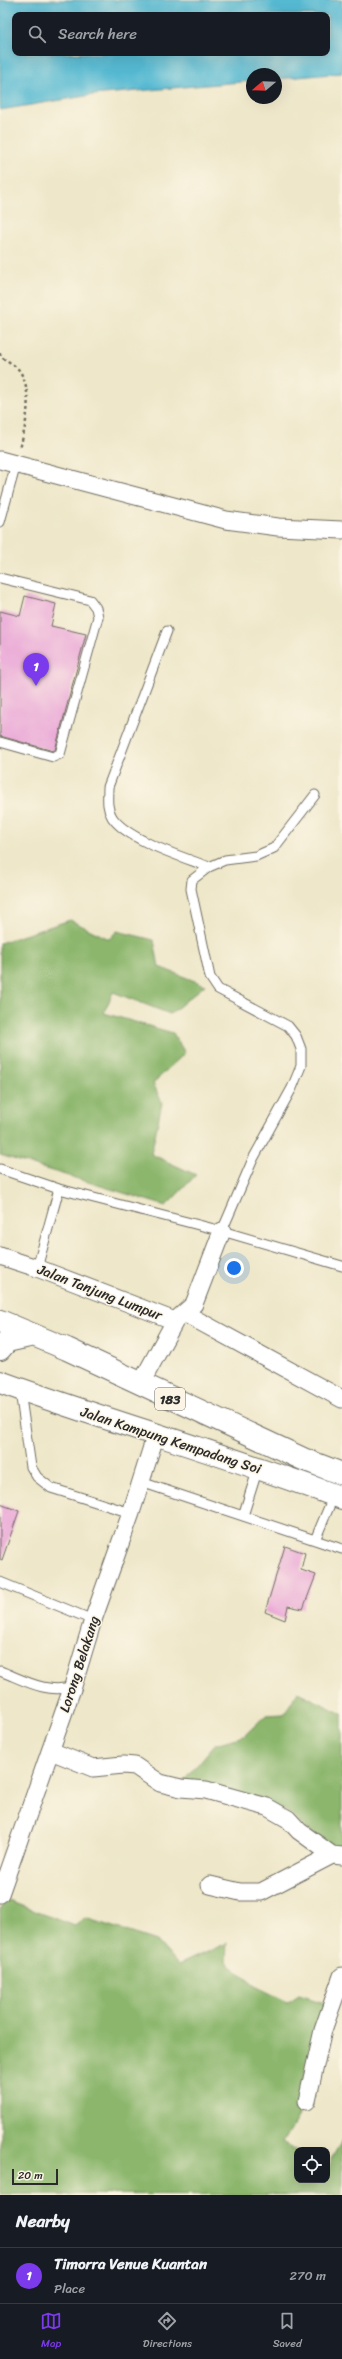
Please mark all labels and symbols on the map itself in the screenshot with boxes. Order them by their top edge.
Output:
north arrow [246,68,282,104]
pin: 1 [23,653,49,686]
street label: Jalan Tanjung Lumpur [33,1257,167,1328]
your location [224,1258,244,1278]
road number: 183 [155,1388,185,1410]
street label: Jalan Kampung Kempadang Soi [76,1399,265,1482]
street label: Lorong Belakang [52,1613,107,1716]
scale bar [12,2167,58,2186]

